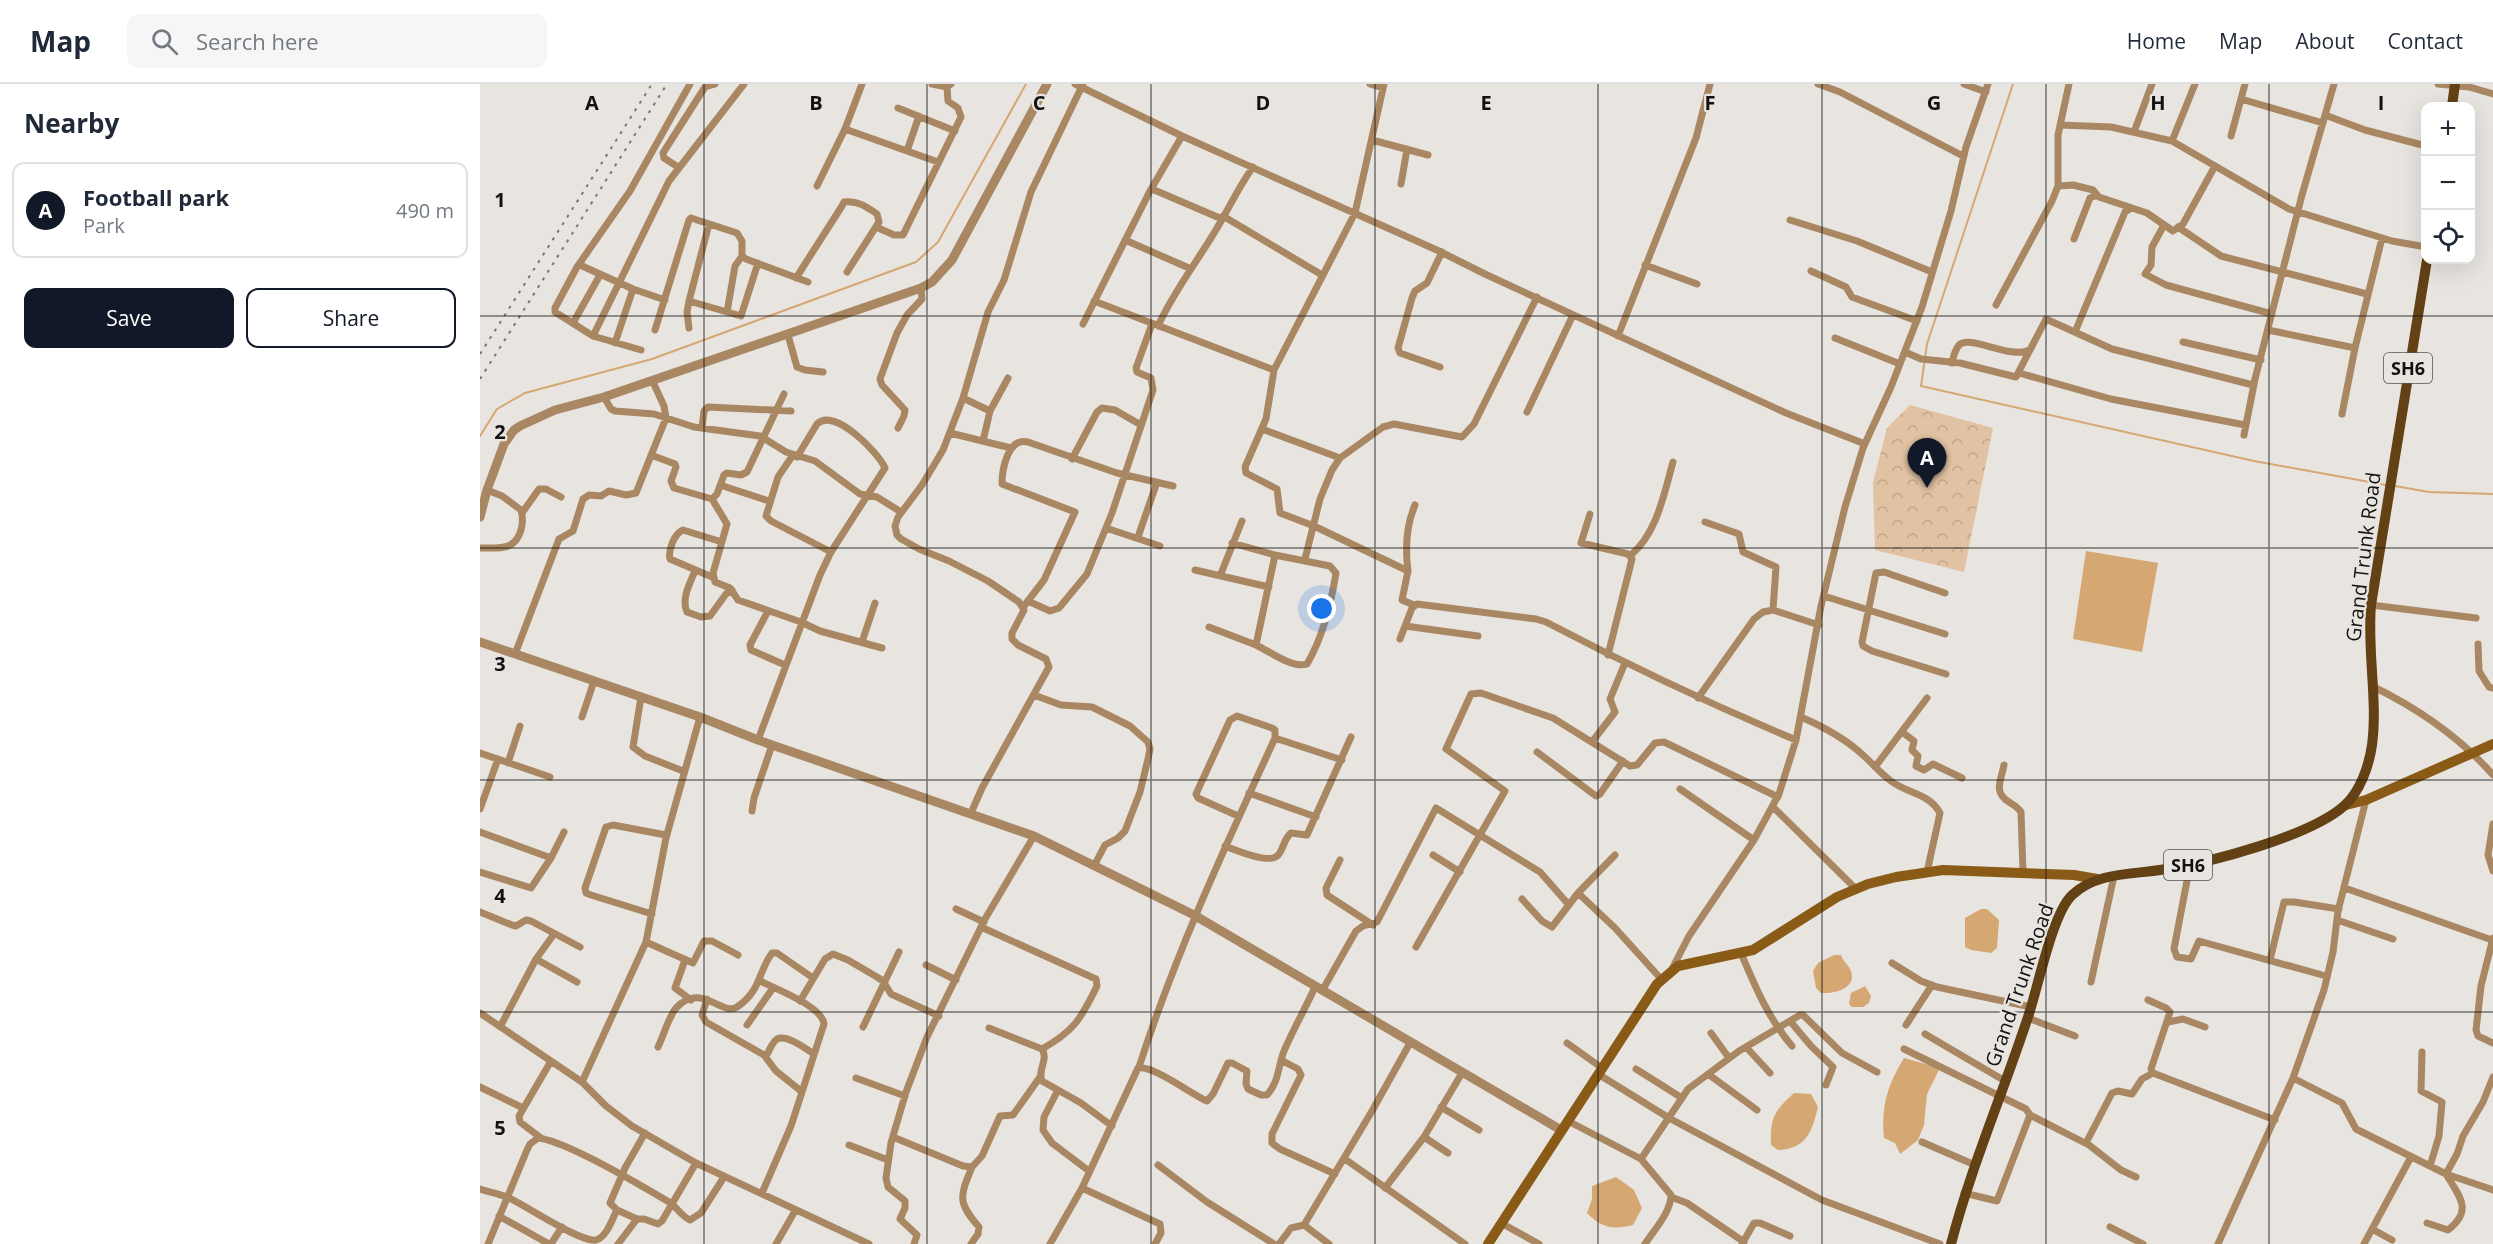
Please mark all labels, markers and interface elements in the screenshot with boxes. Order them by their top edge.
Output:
search box [127,14,547,68]
text: Map [30,22,91,60]
icon: search [148,25,181,58]
text: Search here [196,26,319,56]
text: Home [2127,27,2186,55]
text: Map [2219,27,2262,55]
text: About [2295,27,2355,55]
text: Contact [2388,27,2463,55]
text: A [585,89,599,116]
text: B [809,89,823,116]
text: C [1033,89,1046,116]
text: D [1256,89,1270,116]
text: E [1480,89,1492,116]
text: F [1705,89,1715,116]
text: G [1927,89,1941,116]
text: H [2150,89,2166,116]
text: I [2378,89,2384,116]
map controls [2421,102,2475,264]
button: + [2421,102,2475,156]
text: Nearby [24,105,119,141]
button: − [2421,156,2475,210]
text: Football park [83,182,229,212]
text: 1 [494,186,506,213]
text: A [39,197,52,224]
text: 490 m [396,197,454,224]
button: locate [2421,210,2475,264]
text: Park [83,212,125,239]
button: Save [24,288,234,348]
button: Share [246,288,456,348]
road number: SH6 [2384,353,2432,383]
text: 2 [494,418,506,445]
pin: A [1908,438,1946,488]
street label: Grand Trunk Road [2339,471,2387,643]
your location [1307,594,1336,623]
text: 3 [494,650,506,677]
road number: SH6 [2164,850,2212,880]
text: 4 [494,882,506,909]
street label: Grand Trunk Road [1978,900,2060,1070]
text: 5 [494,1114,506,1141]

